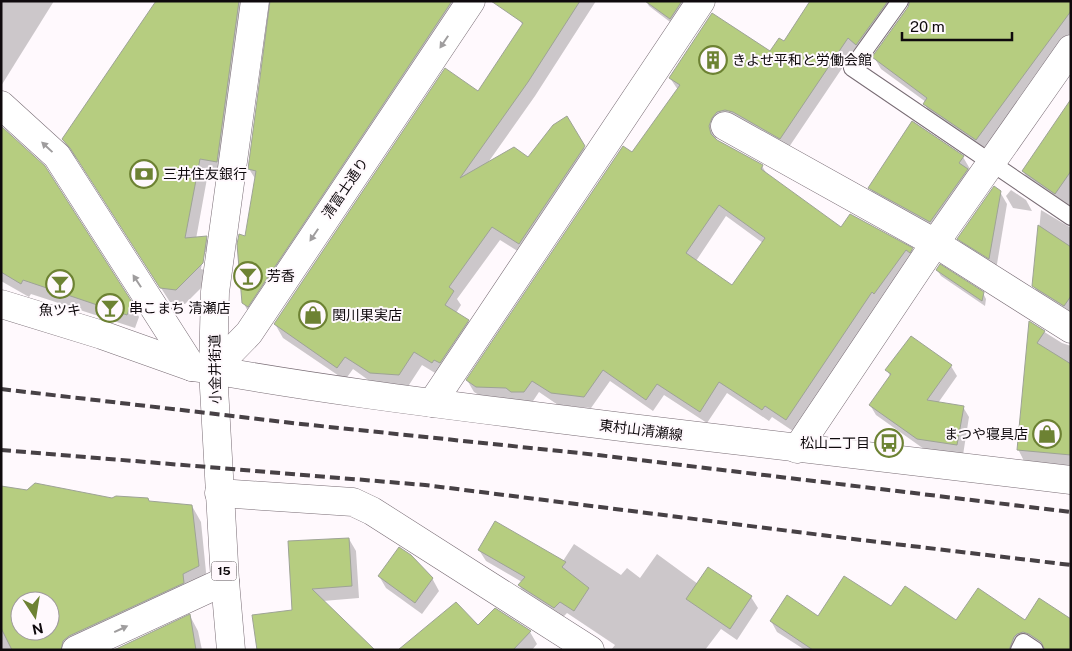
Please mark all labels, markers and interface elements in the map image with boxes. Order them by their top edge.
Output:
scale bar [902,10,1012,42]
text: 20 m [910,18,945,35]
one-way arrow [439,35,449,48]
building icon: きよせ平和と労働会館 [698,45,728,75]
place label: きよせ平和と労働会館 [732,52,872,68]
one-way arrow [41,141,53,153]
street label: 清富士通り [319,155,371,221]
bank icon: 三井住友銀行 [129,159,159,189]
place label: 三井住友銀行 [163,166,247,182]
one-way arrow [310,228,319,242]
bar icon: 芳香 [233,261,263,291]
place label: 芳香 [267,268,295,284]
bar icon: 魚ツキ [45,269,75,299]
one-way arrow [133,275,142,288]
bar icon: 串こまち 清瀬店 [95,293,125,323]
place label: 串こまち 清瀬店 [129,300,230,316]
shop icon: 関川果実店 [298,300,328,330]
place label: 魚ツキ [39,302,81,318]
place label: 関川果実店 [332,307,402,323]
street label: 小金井街道 [206,334,224,404]
street label: 東村山清瀬線 [598,417,684,443]
shop icon: まつや寝具店 [1032,419,1062,449]
place label: まつや寝具店 [944,426,1028,442]
bus stop icon: 松山二丁目 [874,428,904,458]
place label: 松山二丁目 [800,435,870,451]
road number: 15 [212,562,236,580]
north arrow [10,591,60,641]
text: N [31,620,45,638]
one-way arrow [113,625,128,634]

